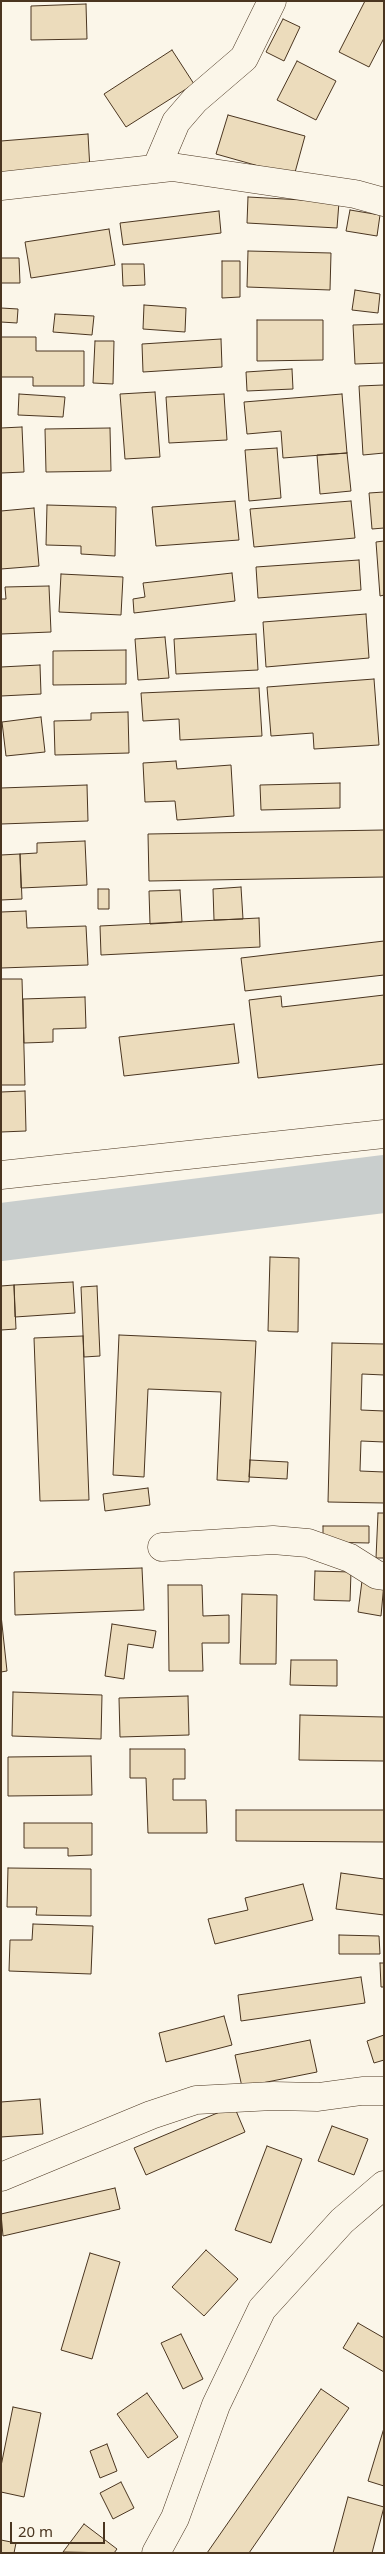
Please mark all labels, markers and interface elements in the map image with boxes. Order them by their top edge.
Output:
scale bar [12,2512,108,2544]
text: 20 m [18,2521,53,2541]

